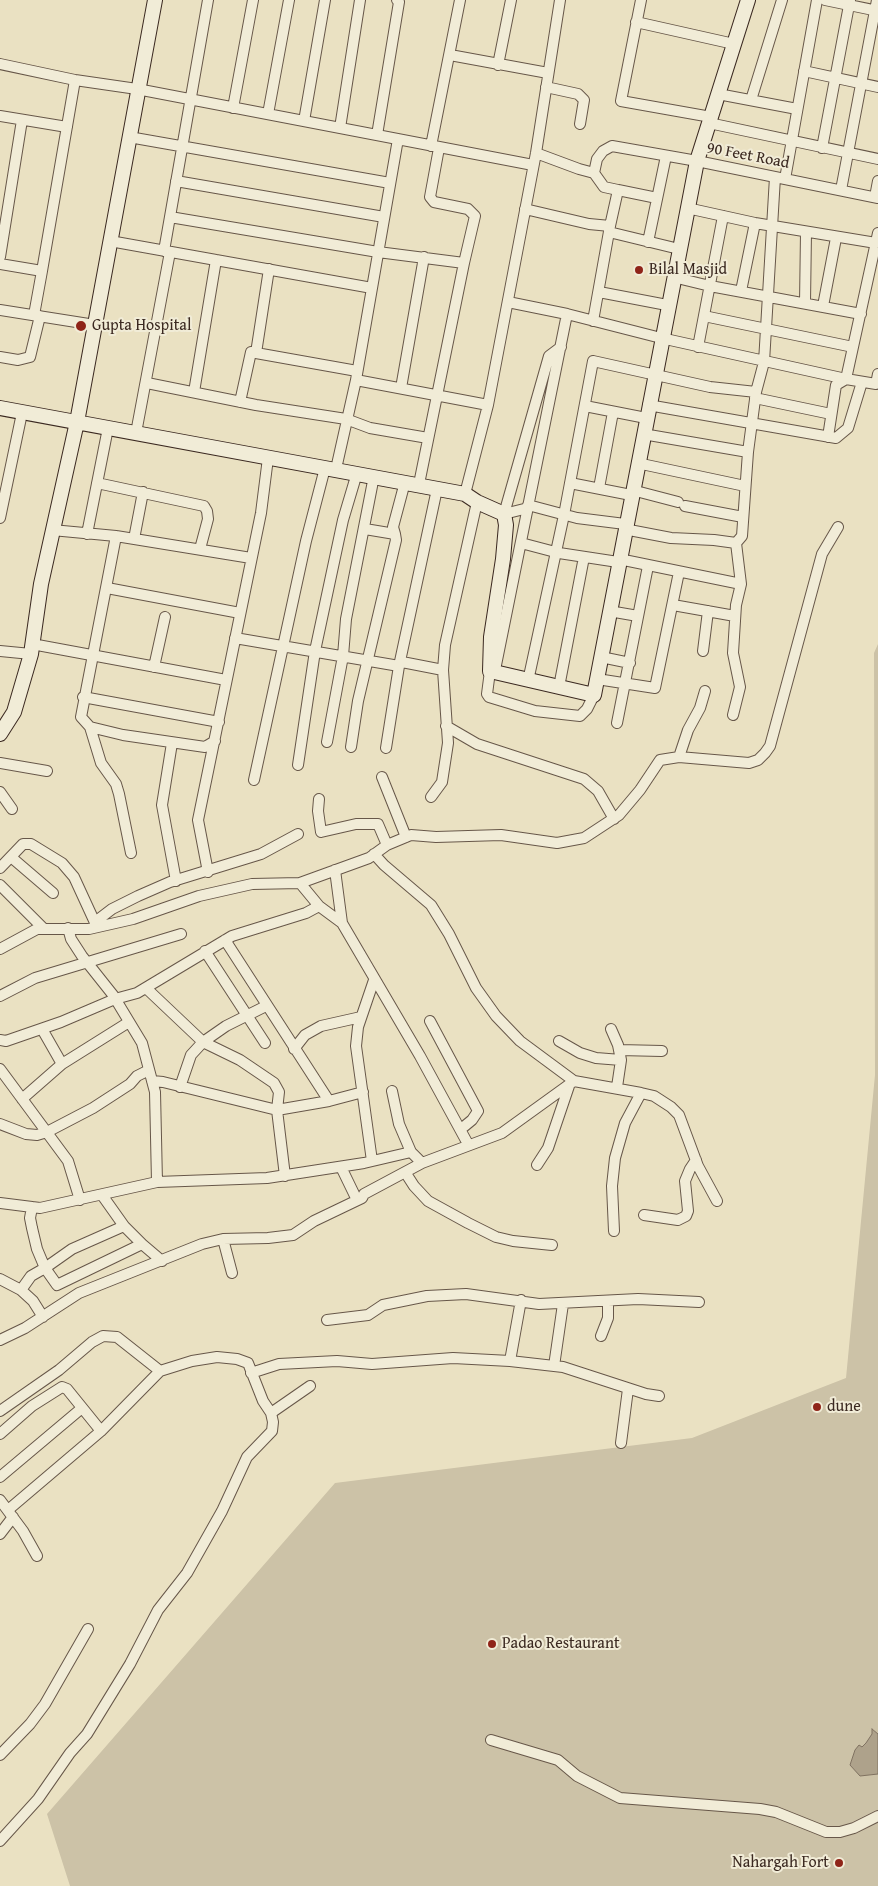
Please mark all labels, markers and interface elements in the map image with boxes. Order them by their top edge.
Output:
street label: 90 Feet Road [705,139,791,173]
place label: Bilal Masjid [649,260,727,280]
marker: Bilal Masjid [633,264,645,276]
place label: Gupta Hospital [92,316,191,336]
marker: Gupta Hospital [74,319,88,333]
place label: dune [827,1397,861,1417]
marker: dune [811,1401,823,1413]
place label: Padao Restaurant [502,1634,620,1654]
marker: Padao Restaurant [486,1638,498,1650]
place label: Nahargah Fort [732,1853,829,1873]
marker: Nahargah Fort [833,1857,845,1869]

